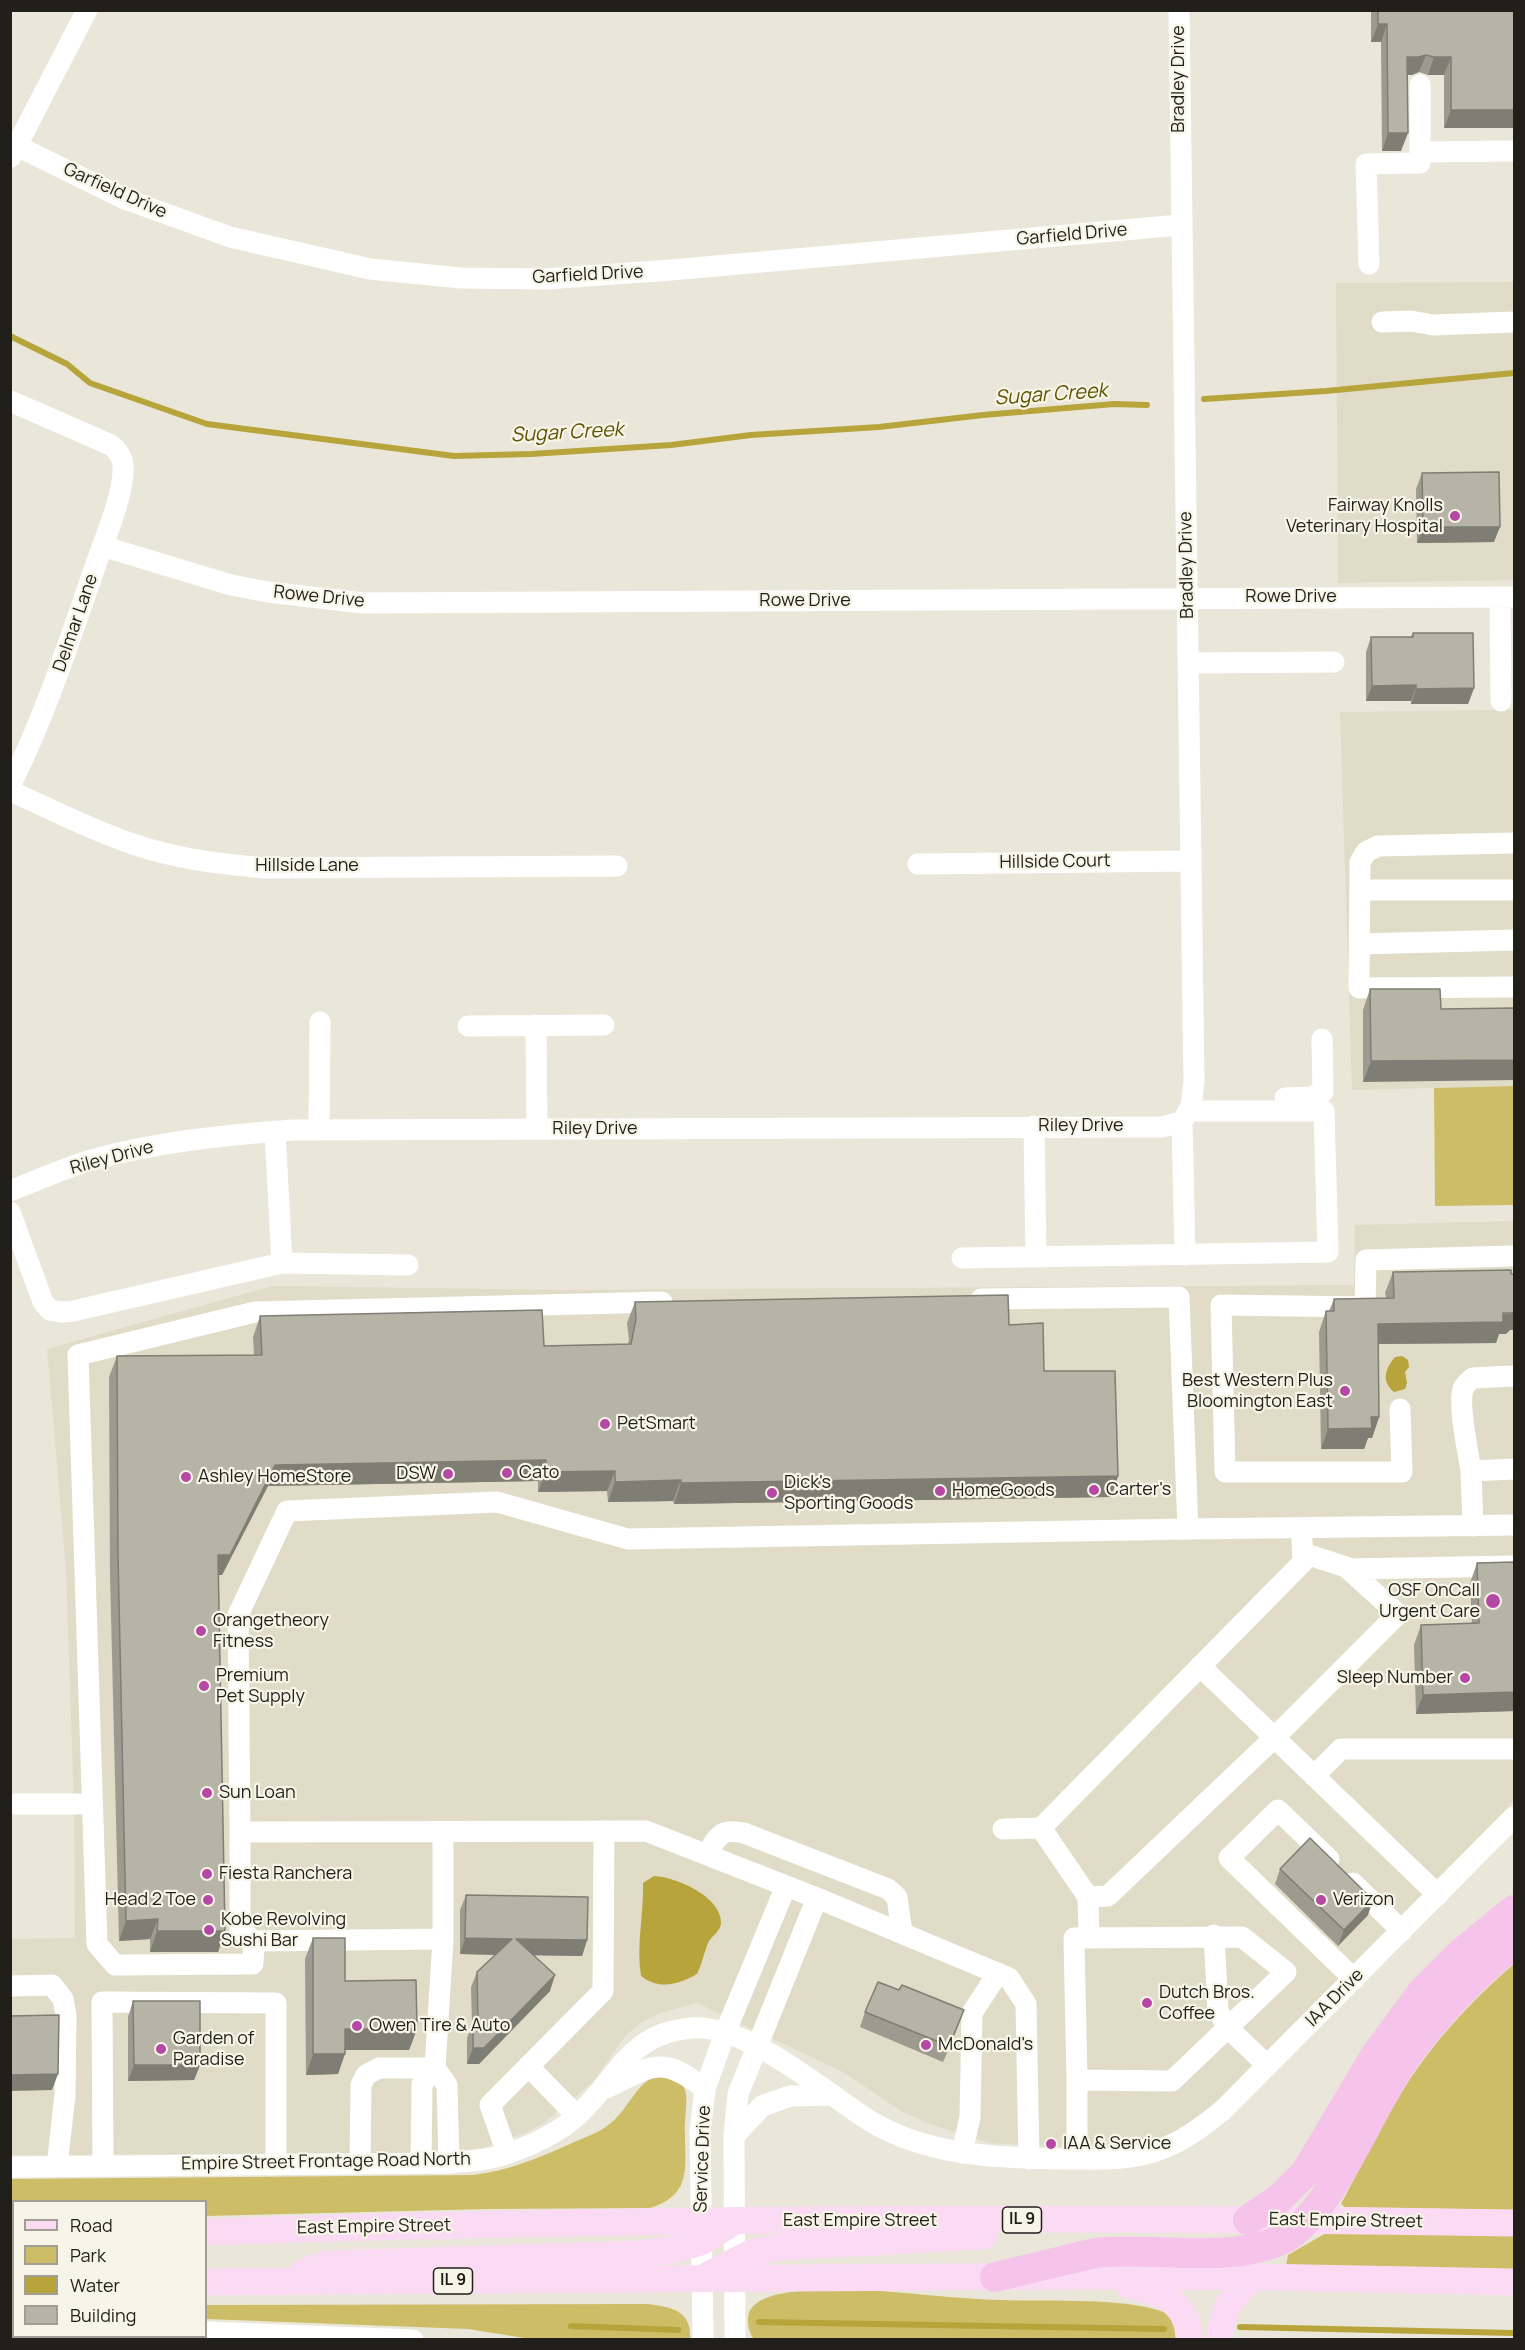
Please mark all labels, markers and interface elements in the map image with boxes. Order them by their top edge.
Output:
street label: Bradley Drive [1168,25,1190,133]
street label: Garfield Drive [60,159,170,223]
street label: Garfield Drive [1016,219,1128,251]
street label: Garfield Drive [532,261,644,289]
water label: Sugar Creek [994,379,1108,411]
water label: Sugar Creek [510,418,624,448]
place label: Fairway Knolls Veterinary Hospital [1286,495,1443,538]
marker: Fairway Knolls Veterinary Hospital [1448,509,1462,523]
street label: Bradley Drive [1175,511,1199,619]
street label: Delmar Lane [49,571,103,675]
street label: Rowe Drive [272,581,366,613]
street label: Rowe Drive [1245,586,1337,608]
street label: Rowe Drive [759,590,851,612]
street label: Hillside Court [999,850,1111,874]
street label: Hillside Lane [255,855,359,877]
street label: Riley Drive [1038,1115,1124,1137]
street label: Riley Drive [552,1118,638,1140]
street label: Riley Drive [68,1137,156,1179]
place label: Best Western Plus Bloomington East [1182,1370,1333,1412]
marker: Best Western Plus Bloomington East [1338,1384,1352,1398]
place label: PetSmart [617,1413,696,1435]
marker: PetSmart [598,1417,612,1431]
place label: Cato [519,1462,559,1484]
place label: DSW [396,1463,436,1485]
place label: Ashley HomeStore [198,1466,351,1488]
marker: Cato [500,1466,514,1480]
marker: DSW [441,1467,455,1481]
marker: Ashley HomeStore [179,1470,193,1484]
place label: Dick's Sporting Goods [784,1472,913,1514]
place label: Carter's [1106,1479,1171,1501]
place label: HomeGoods [952,1480,1055,1502]
marker: Carter's [1087,1483,1101,1497]
marker: HomeGoods [933,1484,947,1498]
marker: Dick's Sporting Goods [765,1486,779,1500]
place label: OSF OnCall Urgent Care [1379,1580,1480,1622]
marker: OSF OnCall Urgent Care [1484,1592,1502,1610]
place label: Orangetheory Fitness [213,1610,329,1652]
marker: Orangetheory Fitness [194,1624,208,1638]
place label: Premium Pet Supply [216,1665,305,1708]
place label: Sleep Number [1337,1667,1453,1689]
marker: Sleep Number [1458,1671,1472,1685]
marker: Premium Pet Supply [197,1679,211,1693]
place label: Sun Loan [219,1782,296,1804]
marker: Sun Loan [200,1786,214,1800]
place label: Fiesta Ranchera [219,1863,352,1885]
marker: Fiesta Ranchera [200,1867,214,1881]
place label: Head 2 Toe [105,1889,196,1911]
place label: Verizon [1333,1889,1394,1911]
marker: Head 2 Toe [201,1893,215,1907]
marker: Verizon [1314,1893,1328,1907]
place label: Kobe Revolving Sushi Bar [221,1909,346,1952]
marker: Kobe Revolving Sushi Bar [202,1923,216,1937]
street label: IAA Drive [1301,1964,1369,2032]
place label: Dutch Bros. Coffee [1159,1982,1255,2024]
marker: Dutch Bros. Coffee [1140,1996,1154,2010]
place label: Owen Tire & Auto [369,2015,510,2037]
marker: Owen Tire & Auto [350,2019,364,2033]
place label: Garden of Paradise [173,2028,254,2070]
place label: McDonald's [938,2034,1033,2056]
marker: McDonald's [919,2038,933,2052]
marker: Garden of Paradise [154,2042,168,2056]
street label: Service Drive [690,2105,716,2213]
place label: IAA & Service [1063,2133,1171,2155]
marker: IAA & Service [1044,2137,1058,2151]
street label: Empire Street Frontage Road North [181,2149,471,2175]
legend [12,2200,207,2338]
road number: IL 9 [1002,2207,1042,2233]
street label: East Empire Street [1269,2209,1423,2233]
street label: East Empire Street [783,2210,937,2232]
text: Road [70,2213,113,2237]
street label: East Empire Street [297,2215,451,2239]
text: Park [70,2243,106,2267]
road number: IL 9 [434,2268,472,2294]
text: Water [70,2273,120,2297]
text: Building [70,2303,136,2327]

